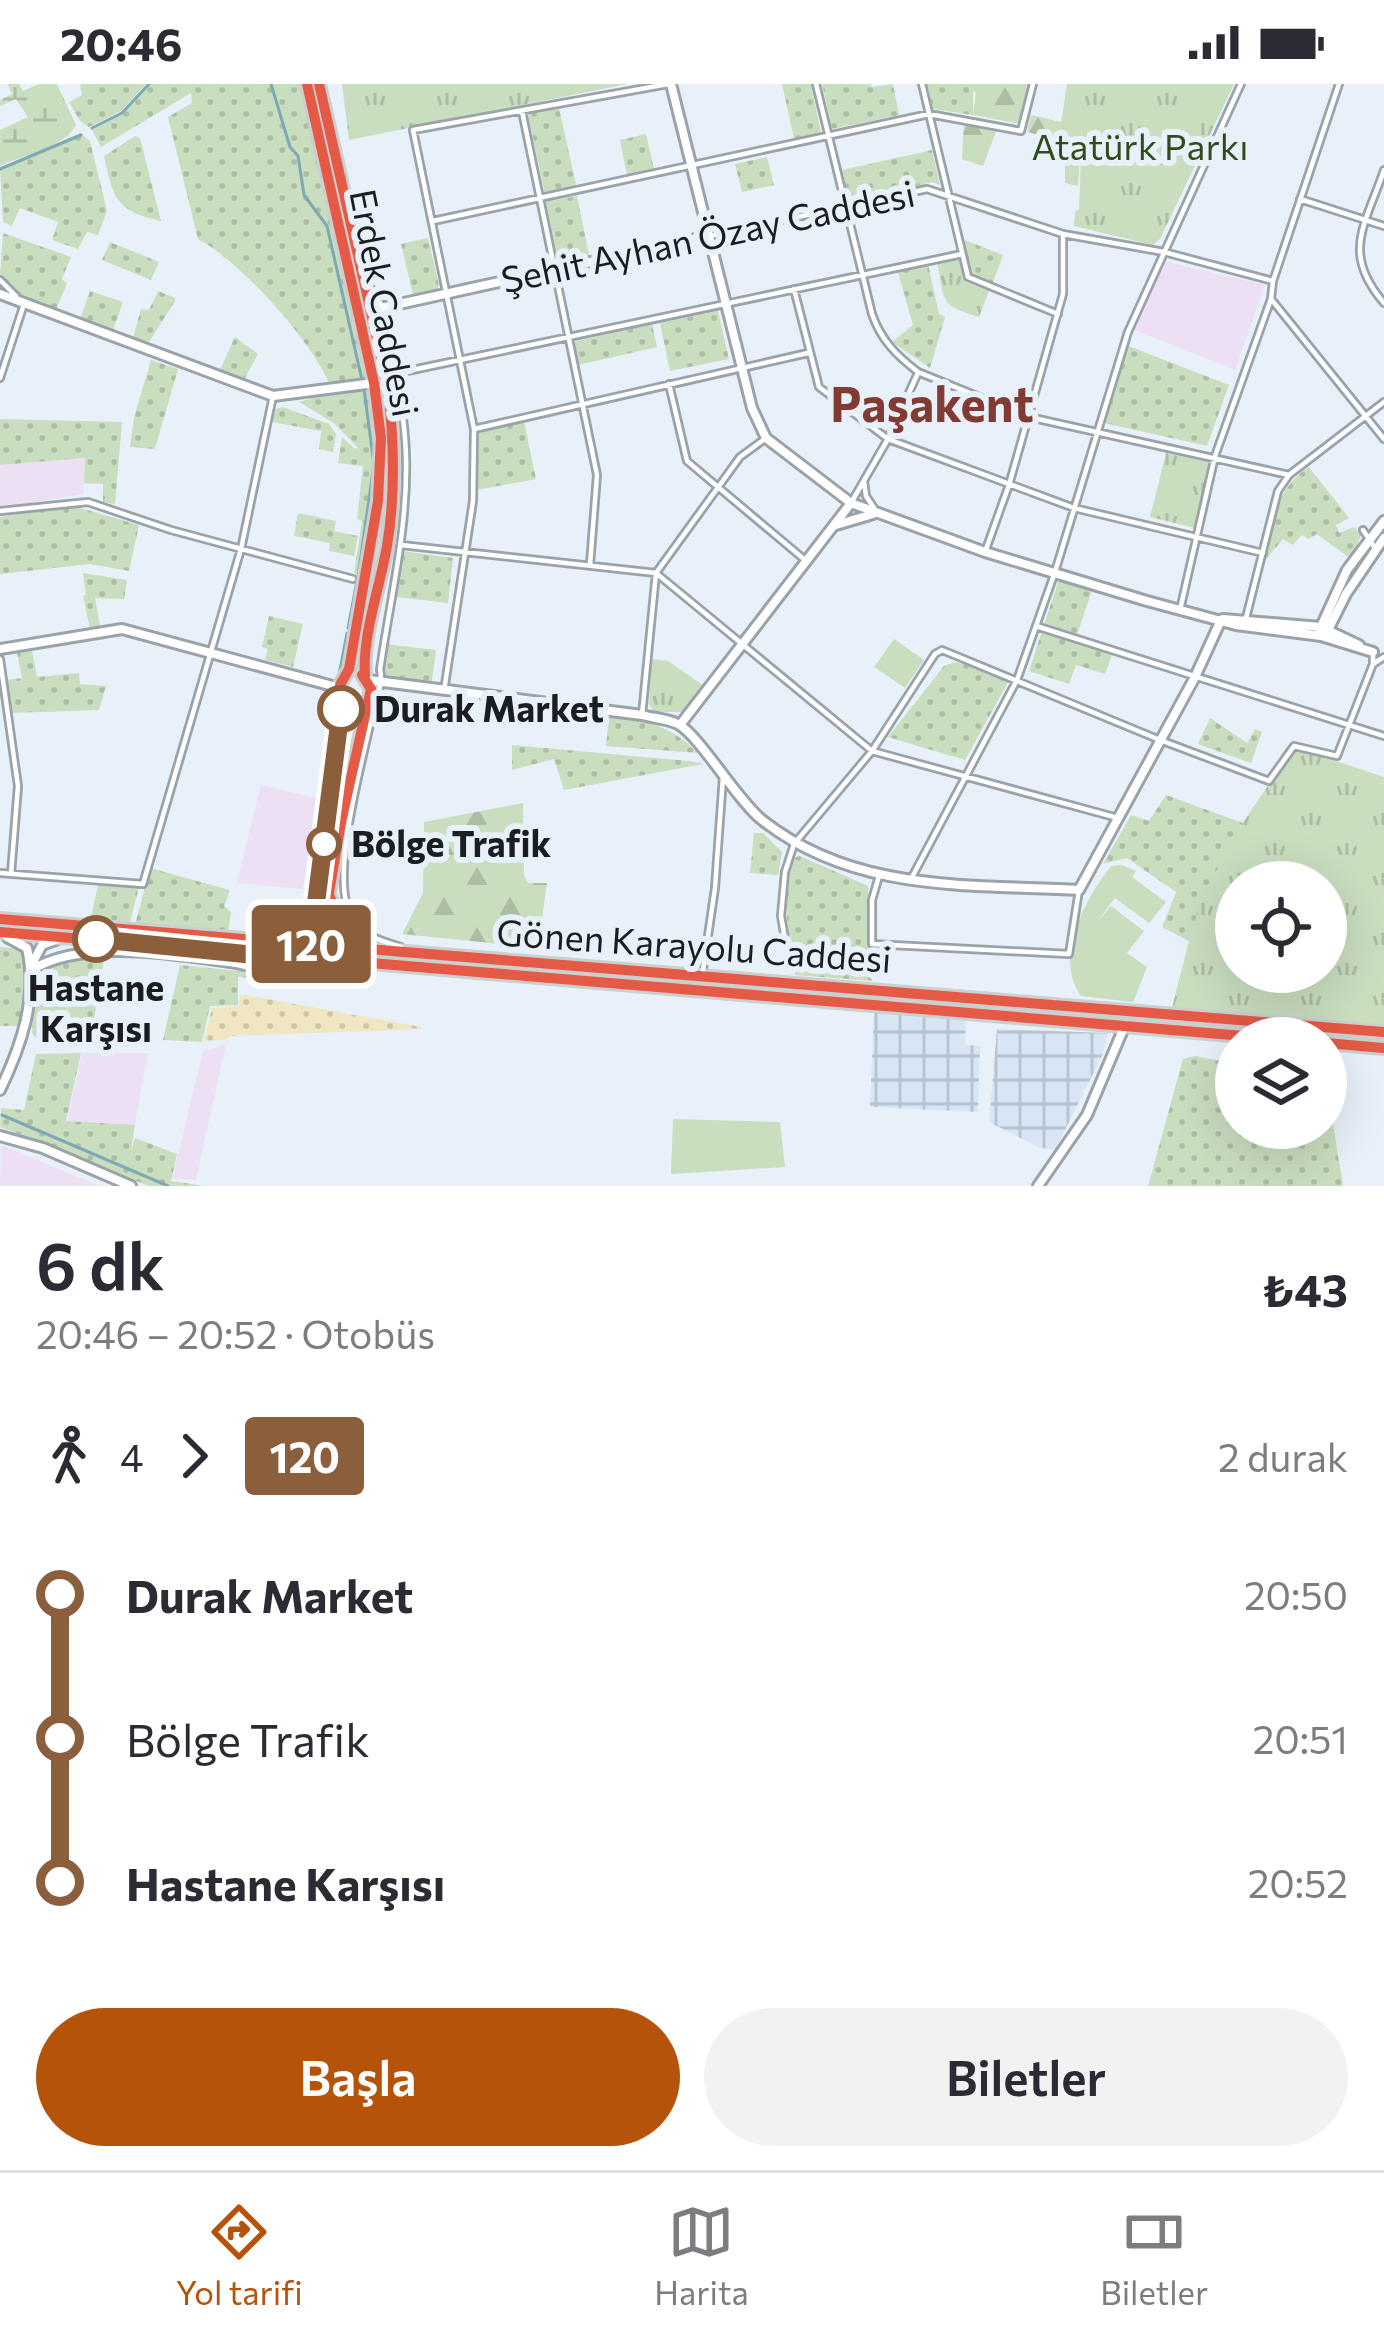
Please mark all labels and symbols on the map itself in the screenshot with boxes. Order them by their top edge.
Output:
park label: Atatürk Parkı [1031,123,1249,167]
street label: Şehit Ayhan Özay Caddesi [497,170,918,300]
street label: Erdek Caddesi [342,185,430,420]
district label: Paşakent [830,373,1034,433]
place label: Durak Market [374,685,604,729]
marker: Durak Market [319,687,363,731]
place label: Bölge Trafik [351,820,552,864]
marker: Bölge Trafik [308,828,340,860]
line badge: 120 [242,905,380,983]
street label: Gönen Karayolu Caddesi [495,908,893,980]
marker: Hastane Karşısı [74,917,118,961]
place label: Hastane Karşısı [28,964,164,1050]

